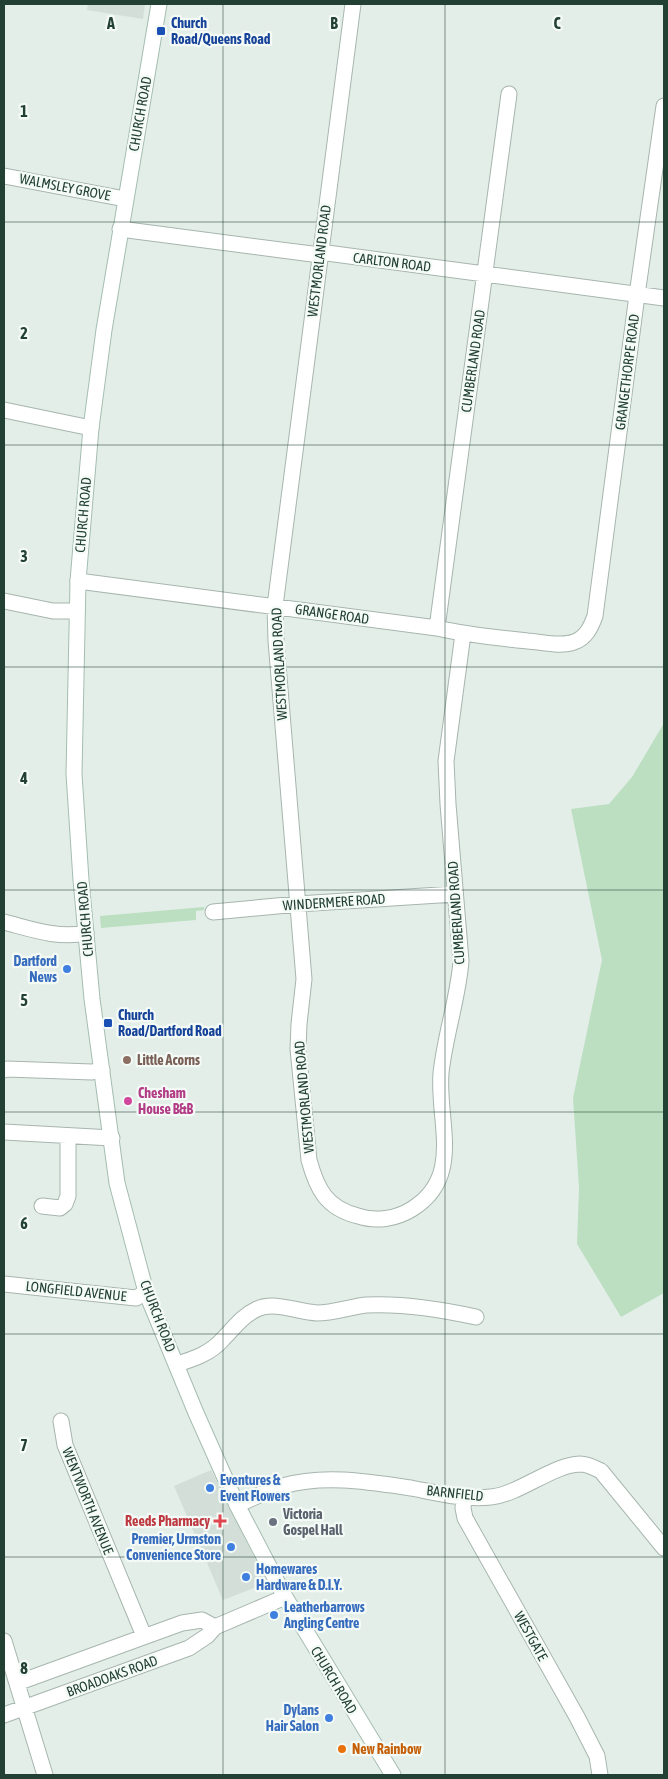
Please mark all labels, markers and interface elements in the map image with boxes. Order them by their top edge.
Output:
text: A [106,14,115,32]
text: B [330,14,338,32]
text: C [553,14,561,32]
place label: Church Road/Queens Road [171,15,271,47]
marker: Church Road/Queens Road [155,25,167,37]
street label: CHURCH ROAD [126,75,154,153]
text: 1 [20,102,28,120]
street label: WALMSLEY GROVE [18,170,112,204]
street label: WESTMORLAND ROAD [304,204,334,318]
street label: CARLTON ROAD [352,249,432,275]
street label: CUMBERLAND ROAD [458,308,488,413]
street label: GRANGETHORPE ROAD [612,313,642,431]
text: 2 [20,324,28,342]
street label: CHURCH ROAD [72,476,94,553]
text: 3 [20,547,28,565]
street label: GRANGE ROAD [294,601,370,627]
street label: WESTMORLAND ROAD [268,607,290,721]
text: 4 [19,769,28,787]
street label: CUMBERLAND ROAD [444,861,468,965]
street label: CHURCH ROAD [74,880,96,957]
street label: WINDERMERE ROAD [282,890,386,914]
place label: Dartford News [13,953,57,985]
marker: Dartford News [61,963,73,975]
text: 5 [20,991,28,1009]
place label: Church Road/Dartford Road [118,1007,222,1039]
marker: Church Road/Dartford Road [102,1017,114,1029]
street label: WESTMORLAND ROAD [291,1040,317,1154]
place label: Little Acorns [137,1052,200,1068]
marker: Little Acorns [121,1054,133,1066]
place label: Chesham House B&B [138,1085,194,1117]
marker: Chesham House B&B [122,1095,134,1107]
text: 6 [20,1214,28,1232]
street label: LONGFIELD AVENUE [25,1278,127,1304]
street label: CHURCH ROAD [137,1278,179,1354]
text: 7 [20,1436,28,1454]
street label: WENTWORTH AVENUE [59,1445,117,1557]
place label: Eventures & Event Flowers [220,1472,290,1504]
marker: Eventures & Event Flowers [204,1482,216,1494]
street label: BARNFIELD [426,1482,484,1504]
place label: Victoria Gospel Hall [282,1506,343,1538]
place label: Reeds Pharmacy [125,1513,210,1529]
marker: Reeds Pharmacy [214,1515,226,1527]
marker: Victoria Gospel Hall [267,1516,279,1528]
place label: Premier, Urmston Convenience Store [126,1531,221,1563]
marker: Premier, Urmston Convenience Store [225,1541,237,1553]
place label: Homewares Hardware & D.I.Y. [256,1561,342,1593]
marker: Homewares Hardware & D.I.Y. [240,1571,252,1583]
place label: Leatherbarrows Angling Centre [283,1599,365,1631]
marker: Leatherbarrows Angling Centre [268,1609,280,1621]
street label: WESTGATE [511,1609,551,1663]
street label: CHURCH ROAD [308,1643,360,1717]
street label: BROADOAKS ROAD [64,1652,160,1700]
text: 8 [20,1659,28,1677]
place label: Dylans Hair Salon [266,1702,319,1734]
marker: Dylans Hair Salon [323,1712,335,1724]
place label: New Rainbow [352,1741,422,1757]
marker: New Rainbow [336,1743,348,1755]

